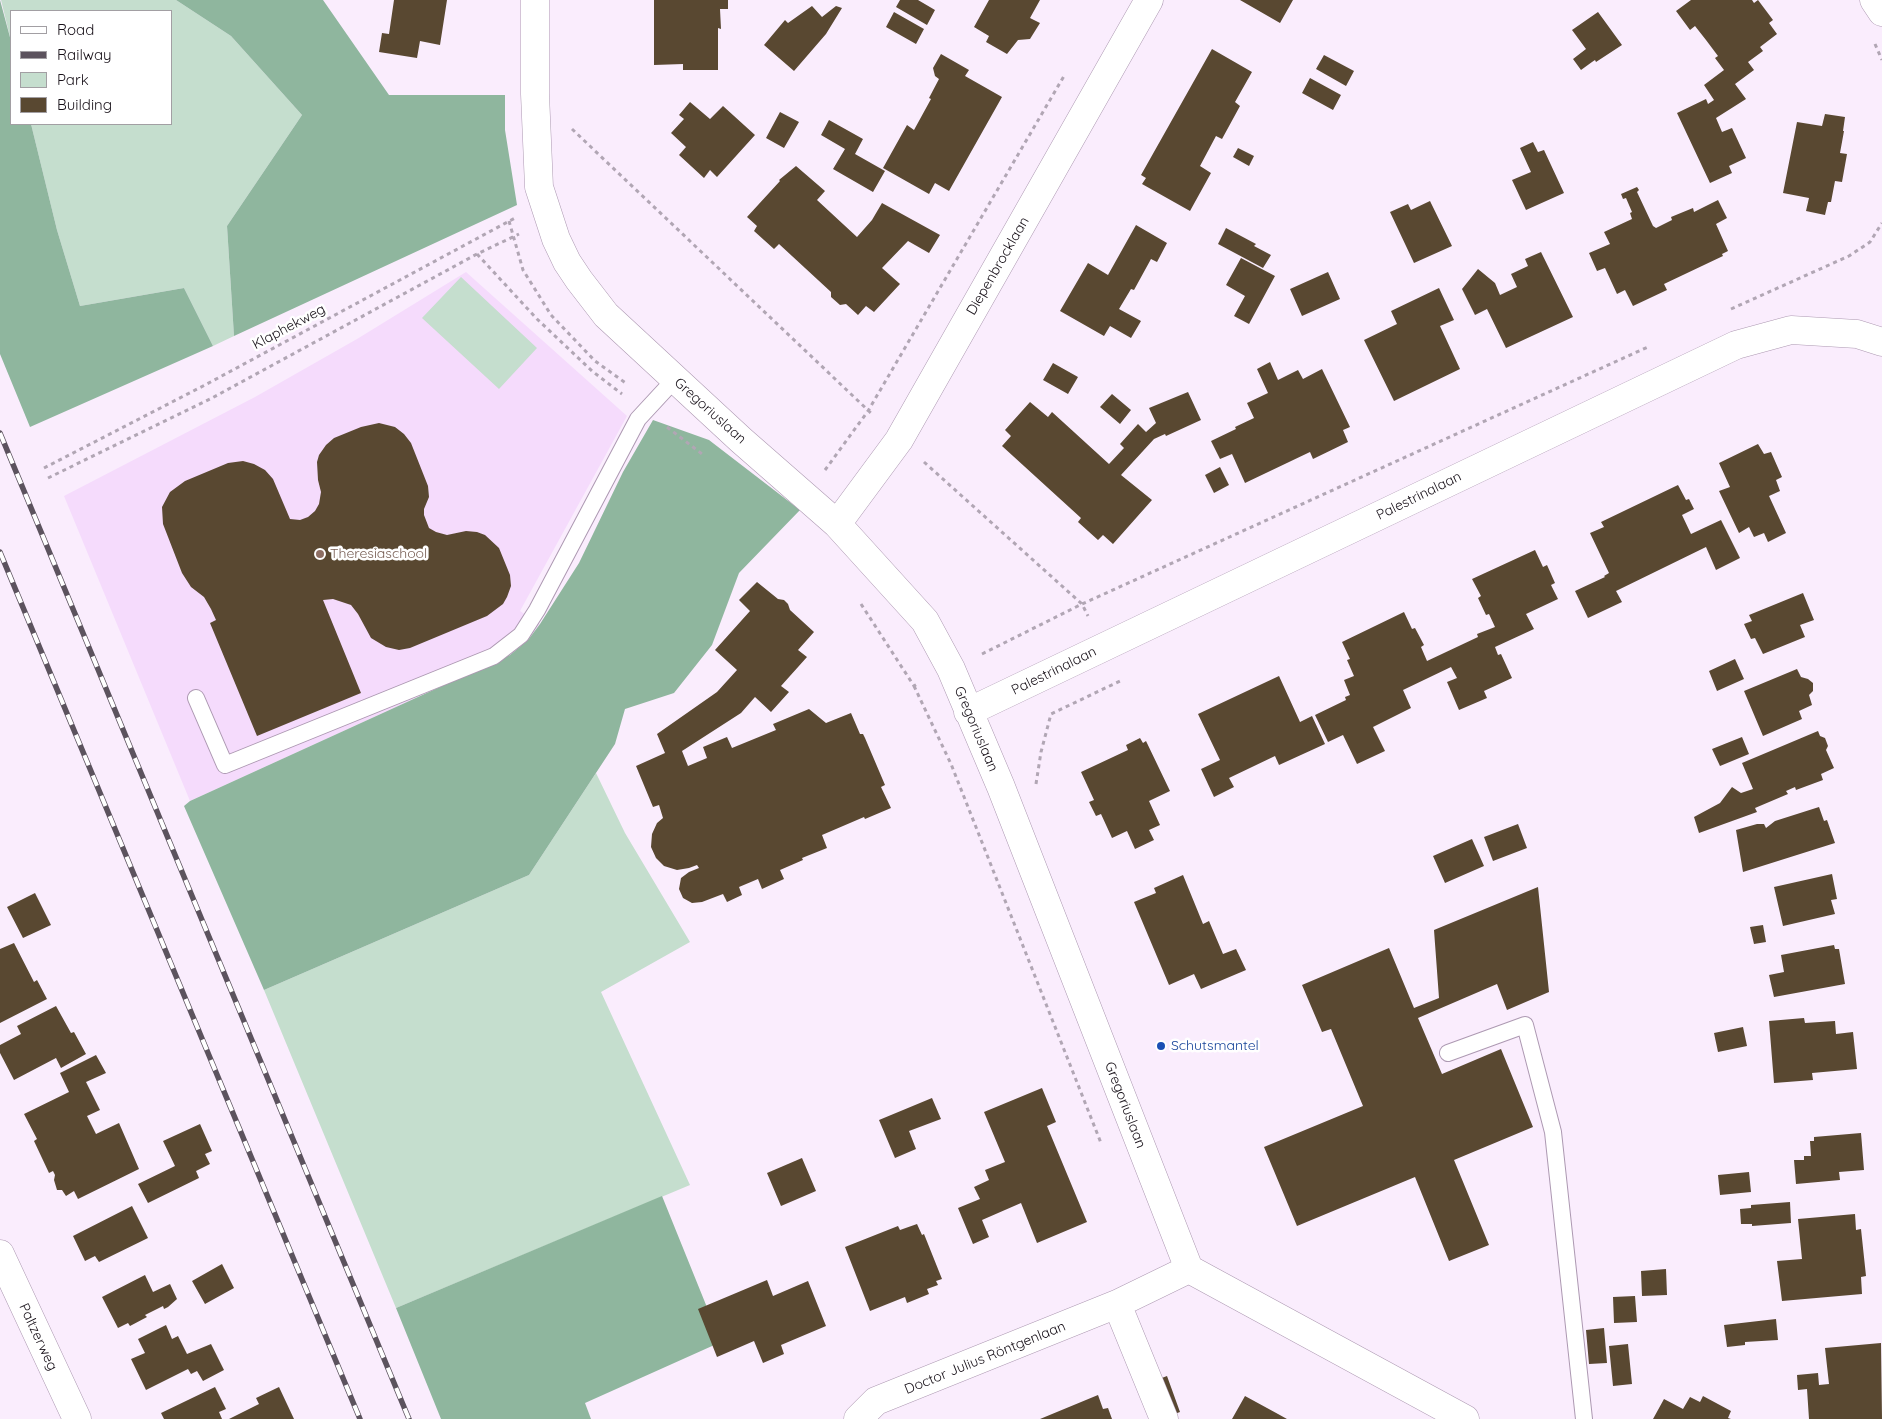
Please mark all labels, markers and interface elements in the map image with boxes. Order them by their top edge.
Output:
legend [10,10,172,125]
text: Road [57,20,94,39]
text: Railway [57,45,112,64]
text: Park [57,70,89,89]
text: Building [57,95,112,114]
street label: Diepenbrocklaan [963,214,1033,318]
street label: Klaphekweg [250,301,328,353]
street label: Gregoriuslaan [671,374,749,448]
street label: Palestrinalaan [1374,468,1464,524]
place label: Theresiaschool [330,546,427,562]
marker: Theresiaschool [314,548,326,560]
street label: Palestrinalaan [1009,643,1099,699]
street label: Gregoriuslaan [951,684,1001,774]
place label: Schutsmantel [1171,1038,1259,1054]
marker: Schutsmantel [1155,1040,1167,1052]
street label: Gregoriuslaan [1101,1060,1149,1150]
street label: Paltzerweg [15,1301,61,1373]
street label: Doctor Julius Röntgenlaan [902,1318,1068,1398]

